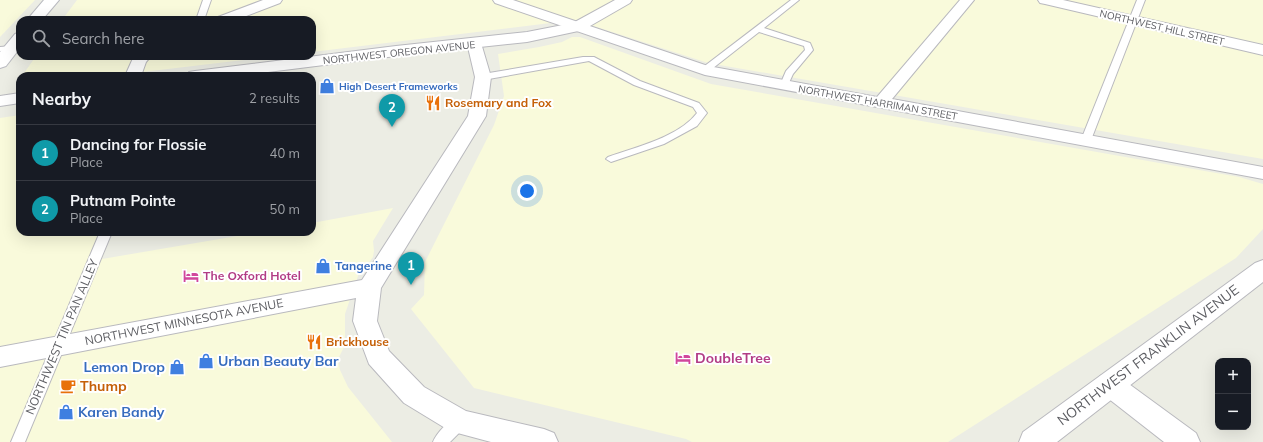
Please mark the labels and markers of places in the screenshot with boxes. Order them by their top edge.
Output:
shop icon: High Desert Frameworks [318,77,336,95]
place label: High Desert Frameworks [339,80,458,93]
pin: 2 [379,94,405,127]
restaurant icon: Rosemary and Fox [424,94,442,112]
place label: Rosemary and Fox [445,95,552,110]
pin: 1 [398,252,424,285]
shop icon: Tangerine [314,257,332,275]
place label: Tangerine [335,258,392,273]
hotel icon: The Oxford Hotel [182,267,200,285]
place label: The Oxford Hotel [203,268,301,283]
restaurant icon: Brickhouse [305,333,323,351]
place label: Brickhouse [326,334,389,349]
hotel icon: DoubleTree [674,349,692,367]
place label: DoubleTree [695,349,771,367]
shop icon: Urban Beauty Bar [197,352,215,370]
place label: Urban Beauty Bar [218,352,339,370]
place label: Lemon Drop [83,358,165,376]
shop icon: Lemon Drop [168,358,186,376]
cafe icon: Thump [59,377,77,395]
place label: Thump [80,377,127,395]
shop icon: Karen Bandy [57,403,75,421]
place label: Karen Bandy [78,403,165,421]

